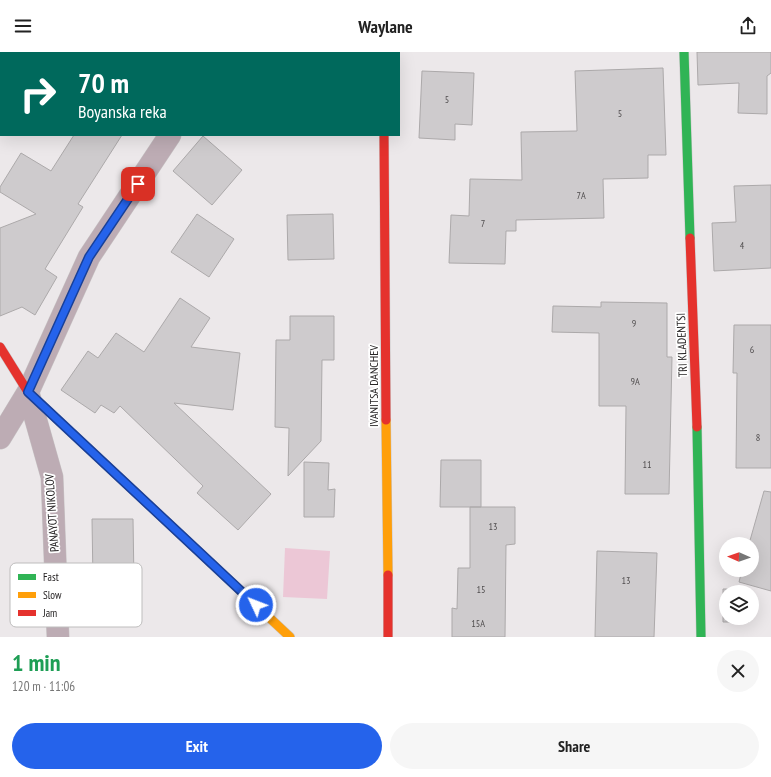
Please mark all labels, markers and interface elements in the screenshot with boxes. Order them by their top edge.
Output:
icon: menu [12,15,34,37]
text: Waylane [358,15,413,38]
icon: share [737,15,759,37]
text: 70 m [78,64,129,101]
icon: right [12,68,64,120]
house number: 5 [445,93,449,106]
text: Boyanska reka [78,100,167,123]
house number: 5 [618,107,622,120]
pin [121,167,155,201]
icon: arrive [127,173,149,195]
house number: 7А [576,189,586,202]
house number: 7 [481,217,485,230]
house number: 4 [740,239,745,252]
street label: TRI KLADENTSI [673,313,690,377]
house number: 9 [632,317,636,330]
house number: 6 [750,343,755,356]
street label: IVANITSA DANCHEV [366,345,381,427]
house number: 9А [630,375,640,388]
house number: 8 [756,431,760,444]
house number: 11 [643,458,652,471]
street label: PANAYOT NIKOLOV [41,473,62,553]
house number: 13 [489,520,498,533]
north arrow [719,537,759,577]
map controls [719,537,759,625]
legend [10,563,142,627]
text: Fast [43,570,59,584]
house number: 13 [622,574,631,587]
house number: 15 [477,583,486,596]
position arrow [235,584,277,626]
button: layers [719,585,759,625]
text: Slow [43,588,62,602]
text: Jam [42,606,57,620]
house number: 15А [471,617,485,630]
text: 1 min [12,647,60,678]
button: close [717,650,759,692]
text: 120 m · 11:06 [12,678,75,695]
button: Exit [12,723,382,769]
button: Share [390,723,759,769]

